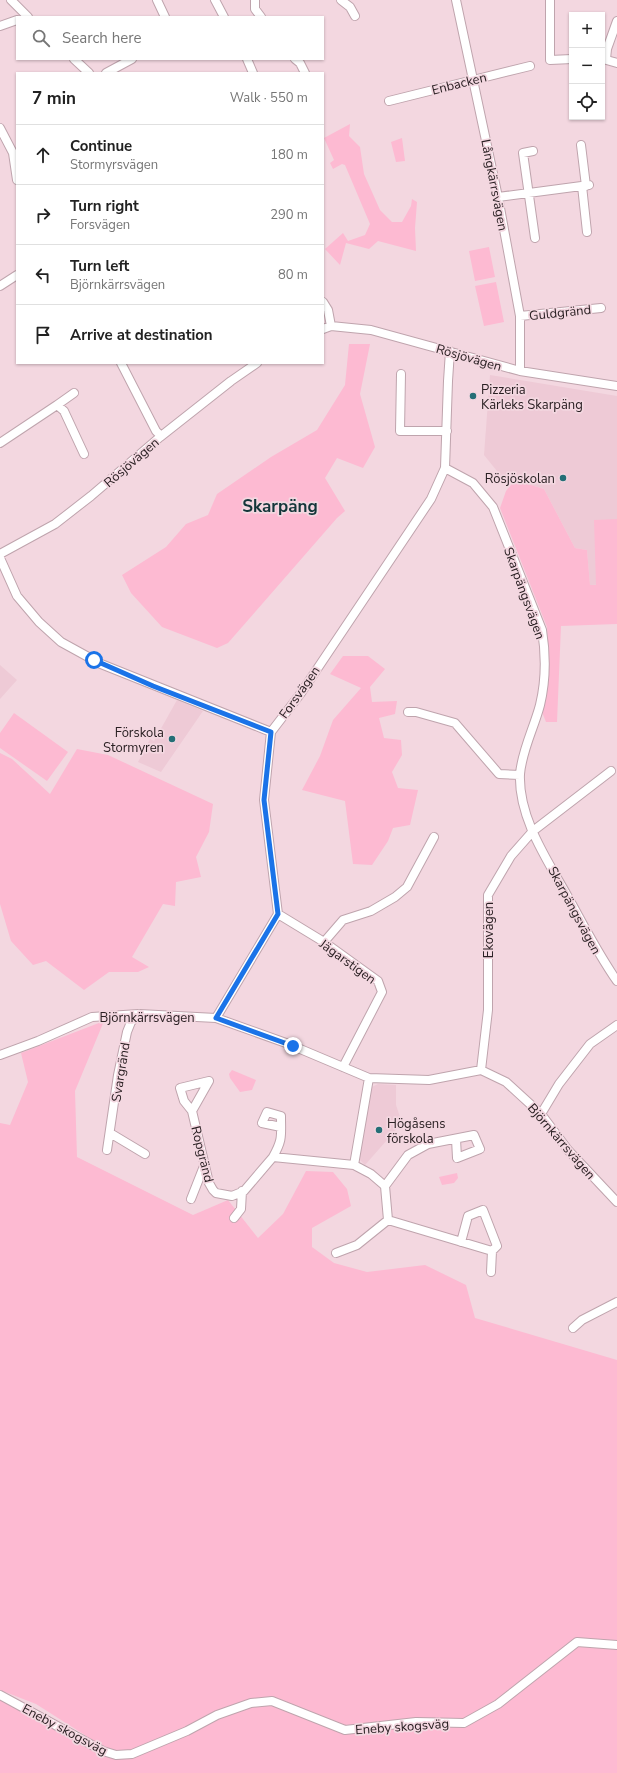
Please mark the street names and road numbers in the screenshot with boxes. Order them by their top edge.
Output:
street label: Enbacken [430,68,489,99]
street label: Långkärrsvägen [476,138,512,233]
street label: Guldgränd [528,301,592,325]
street label: Rösjövägen [434,340,504,376]
street label: Rösjövägen [100,434,163,492]
street label: Skarpängsvägen [499,545,549,642]
street label: Forsvägen [275,663,324,722]
street label: Skarpängsvägen [543,863,605,957]
street label: Ekovägen [480,902,498,958]
street label: Jägarstigen [315,935,379,988]
street label: Björnkärrsvägen [99,1009,195,1027]
street label: Svargränd [107,1041,135,1103]
street label: Björnkärrsvägen [523,1100,599,1183]
street label: Ropgränd [186,1124,218,1184]
street label: Eneby skogsväg [19,1700,110,1760]
street label: Eneby skogsväg [355,1715,450,1739]

